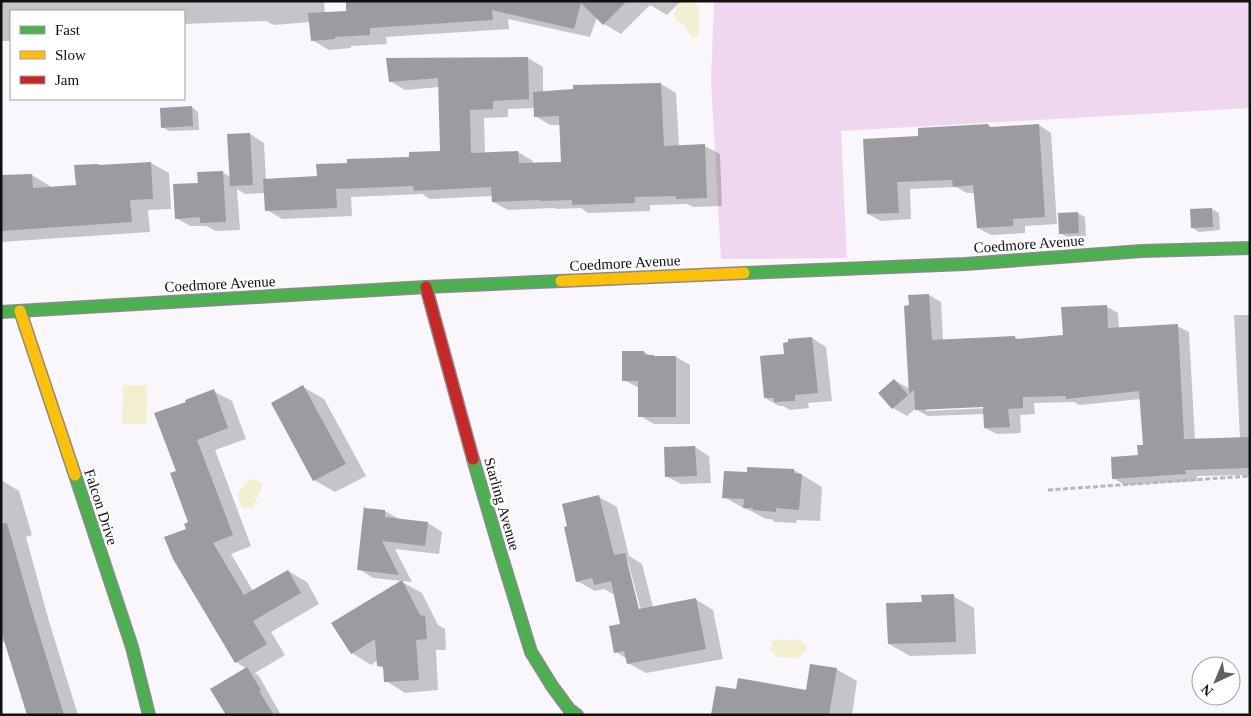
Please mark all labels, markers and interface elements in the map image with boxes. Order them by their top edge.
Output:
legend [10,10,185,100]
text: Fast [55,22,81,38]
text: Slow [55,47,86,63]
text: Jam [55,72,79,88]
street label: Coedmore Avenue [973,232,1085,256]
street label: Coedmore Avenue [569,252,681,274]
street label: Coedmore Avenue [164,273,276,295]
street label: Starling Avenue [481,456,523,553]
street label: Falcon Drive [81,467,121,547]
north arrow [1191,656,1241,706]
text: N [1198,681,1216,699]

